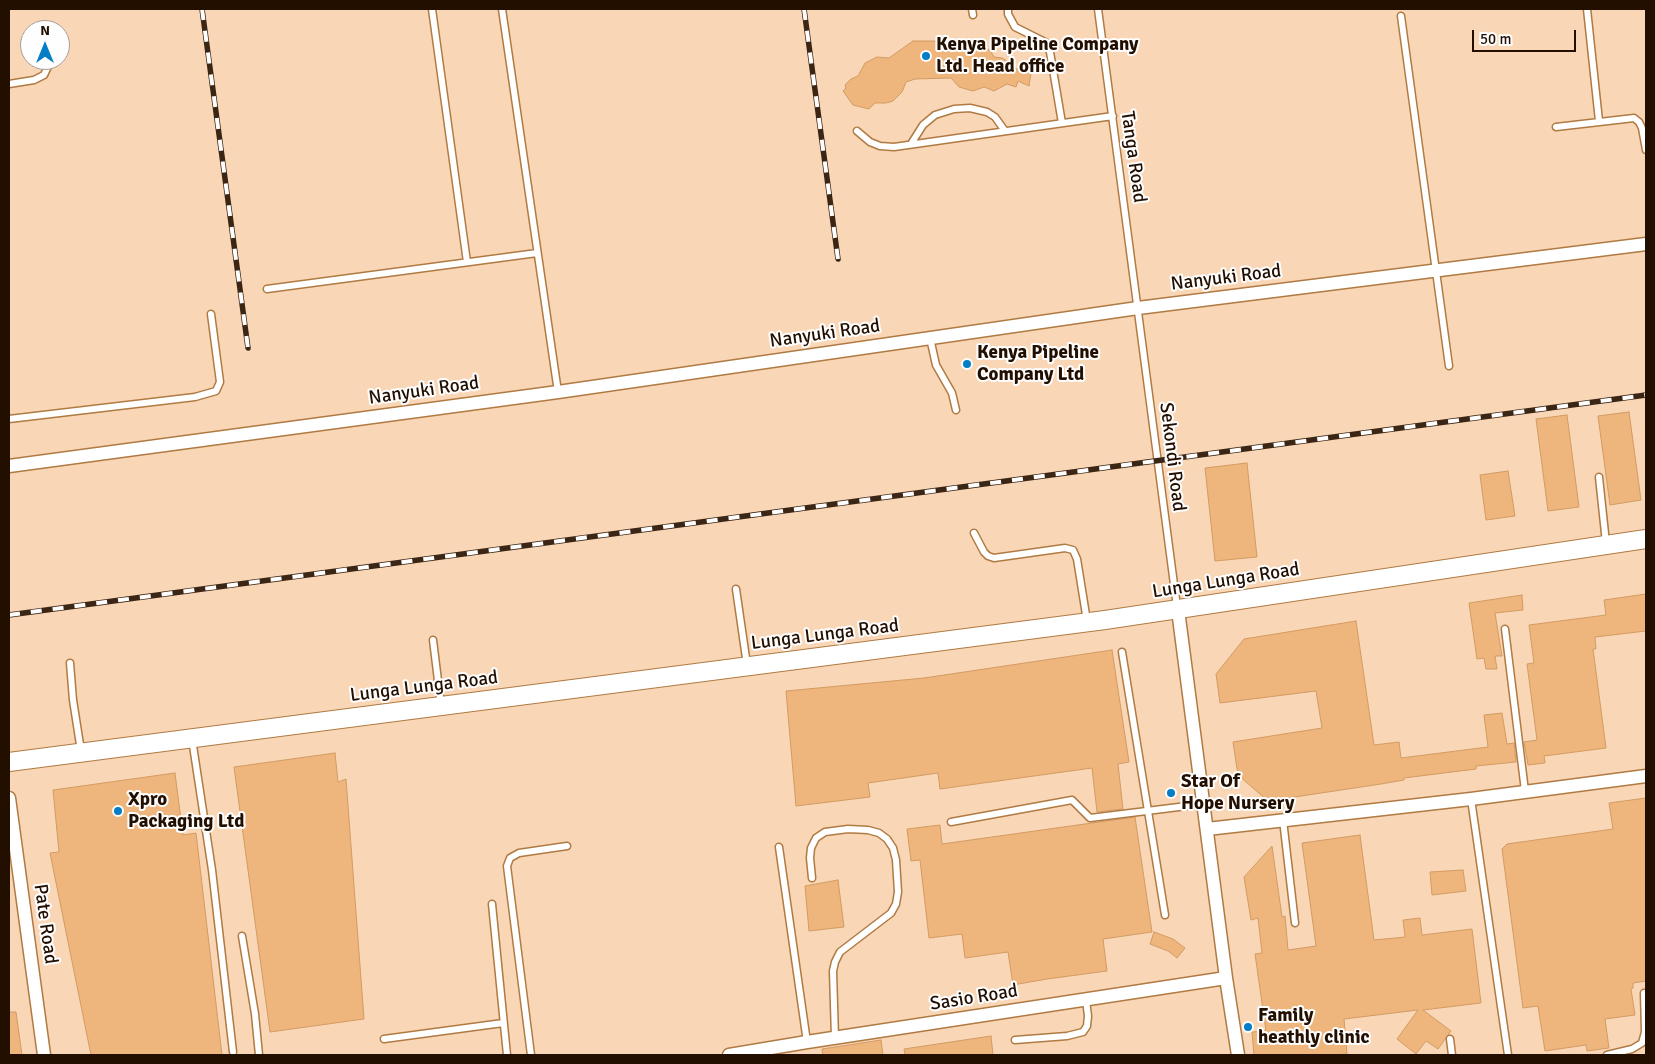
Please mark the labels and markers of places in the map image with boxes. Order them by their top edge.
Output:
place label: Kenya Pipeline Company Ltd. Head office [936,34,1139,78]
marker: Kenya Pipeline Company Ltd. Head office [920,50,932,62]
place label: Kenya Pipeline Company Ltd [977,342,1099,386]
marker: Kenya Pipeline Company Ltd [961,358,973,370]
place label: Star Of Hope Nursery [1181,771,1294,815]
marker: Star Of Hope Nursery [1165,787,1177,799]
place label: Xpro Packaging Ltd [128,789,244,833]
marker: Xpro Packaging Ltd [112,805,124,817]
place label: Family heathly clinic [1258,1005,1370,1049]
marker: Family heathly clinic [1242,1021,1254,1033]

